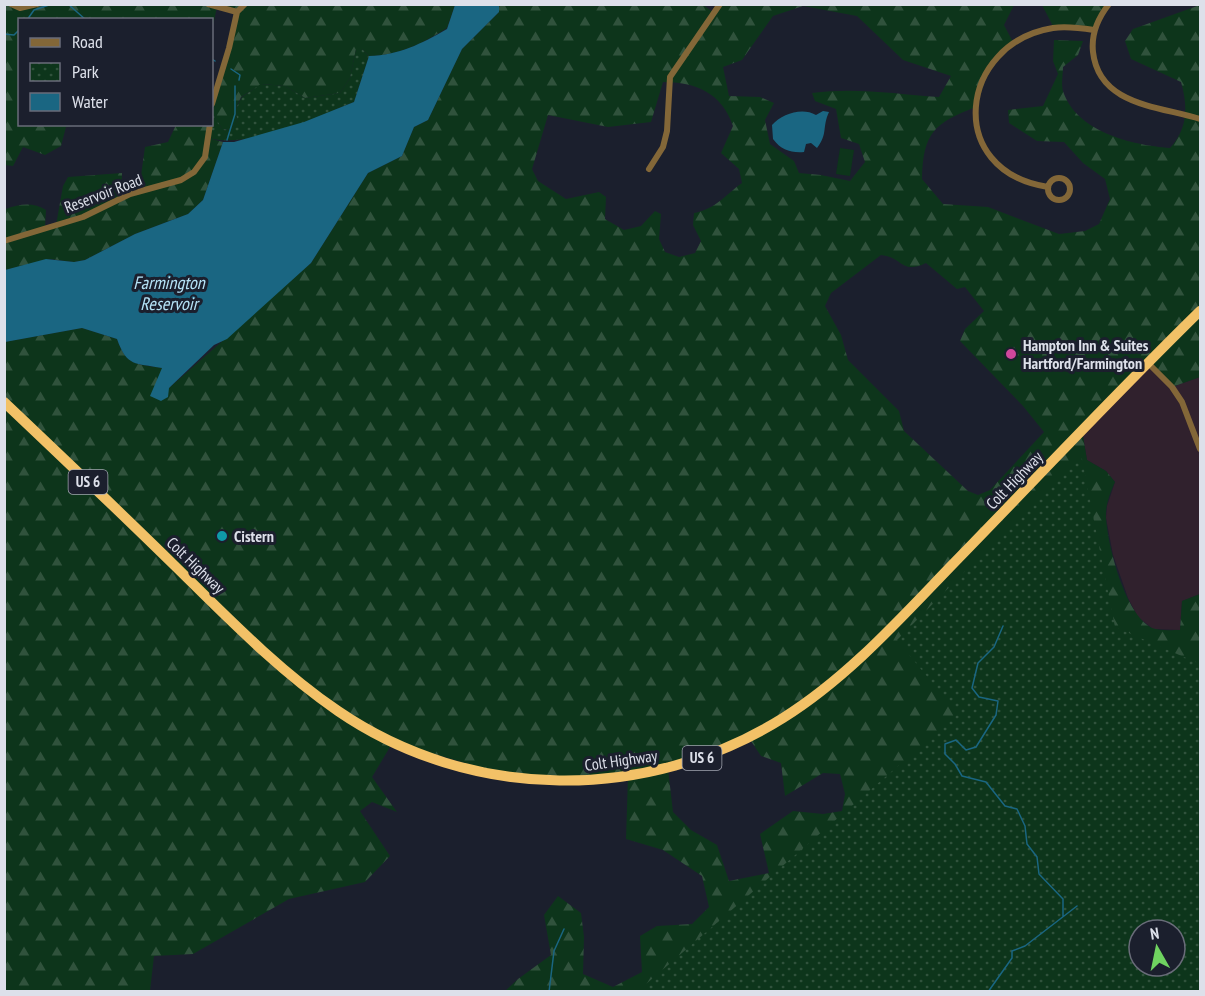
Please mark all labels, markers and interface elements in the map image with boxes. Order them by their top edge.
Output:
legend [18,18,213,126]
text: Road [72,30,103,53]
text: Park [72,60,99,83]
text: Water [72,90,108,113]
street label: Reservoir Road [61,169,145,217]
water label: Farmington Reservoir [133,271,206,315]
place label: Hampton Inn & Suites Hartford/Farmington [1023,335,1149,373]
marker: Hampton Inn & Suites Hartford/Farmington [1004,347,1018,361]
street label: Colt Highway [981,447,1047,513]
road number: US 6 [68,470,107,494]
place label: Cistern [234,526,274,546]
marker: Cistern [215,529,229,543]
street label: Colt Highway [163,532,229,598]
street label: Colt Highway [583,745,659,775]
road number: US 6 [682,746,722,770]
north arrow [1127,918,1187,978]
text: N [1149,923,1160,944]

